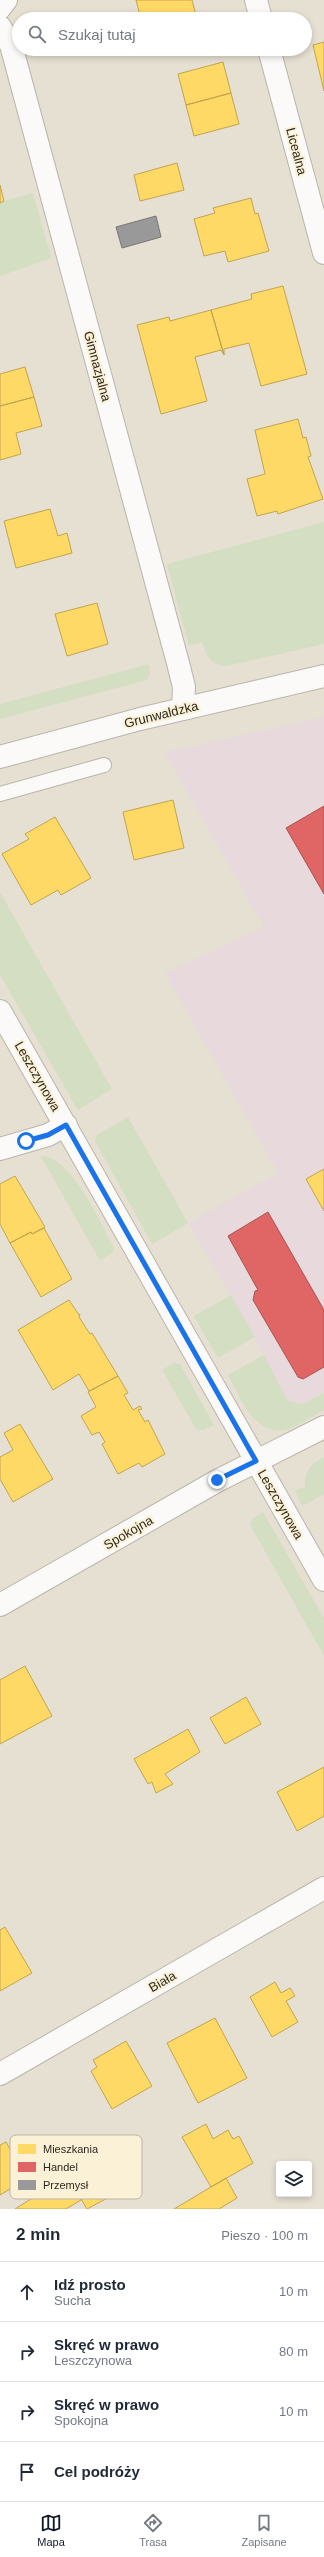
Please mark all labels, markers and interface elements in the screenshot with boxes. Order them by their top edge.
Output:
search box [12,12,312,56]
icon: search [26,23,48,45]
text: Szukaj tutaj [58,26,136,43]
street label: Licealna [283,126,310,177]
street label: Gimnazjalna [81,329,114,404]
street label: Grunwaldzka [122,698,200,731]
street label: Leszczynowa [12,1039,64,1114]
route start [17,1132,35,1150]
street label: Leszczynowa [255,1467,307,1542]
route end [208,1471,226,1489]
street label: Spokojna [101,1512,156,1552]
street label: Biała [146,1967,179,1995]
legend [10,2135,142,2199]
text: Mieszkania [43,2143,99,2155]
text: Handel [43,2161,78,2173]
map controls [276,2161,312,2197]
button: layers [276,2161,312,2197]
text: Przemysł [43,2179,89,2191]
text: 2 min [16,2225,60,2244]
text: Pieszo · 100 m [221,2228,308,2243]
text: Idź prosto [54,2276,126,2293]
icon: ahead [16,2281,38,2303]
text: 10 m [279,2284,308,2299]
text: Sucha [54,2293,91,2308]
text: Skręć w prawo [54,2336,159,2353]
icon: right [16,2341,38,2363]
text: 80 m [279,2344,308,2359]
text: Leszczynowa [54,2353,132,2368]
text: Skręć w prawo [54,2396,159,2413]
icon: right [16,2401,38,2423]
text: 10 m [279,2404,308,2419]
text: Spokojna [54,2413,108,2428]
icon: arrive [16,2461,38,2483]
text: Cel podróży [54,2463,140,2480]
tab: Mapa [37,2512,65,2548]
tab: Trasa [139,2512,167,2548]
tab: Zapisane [241,2512,287,2548]

